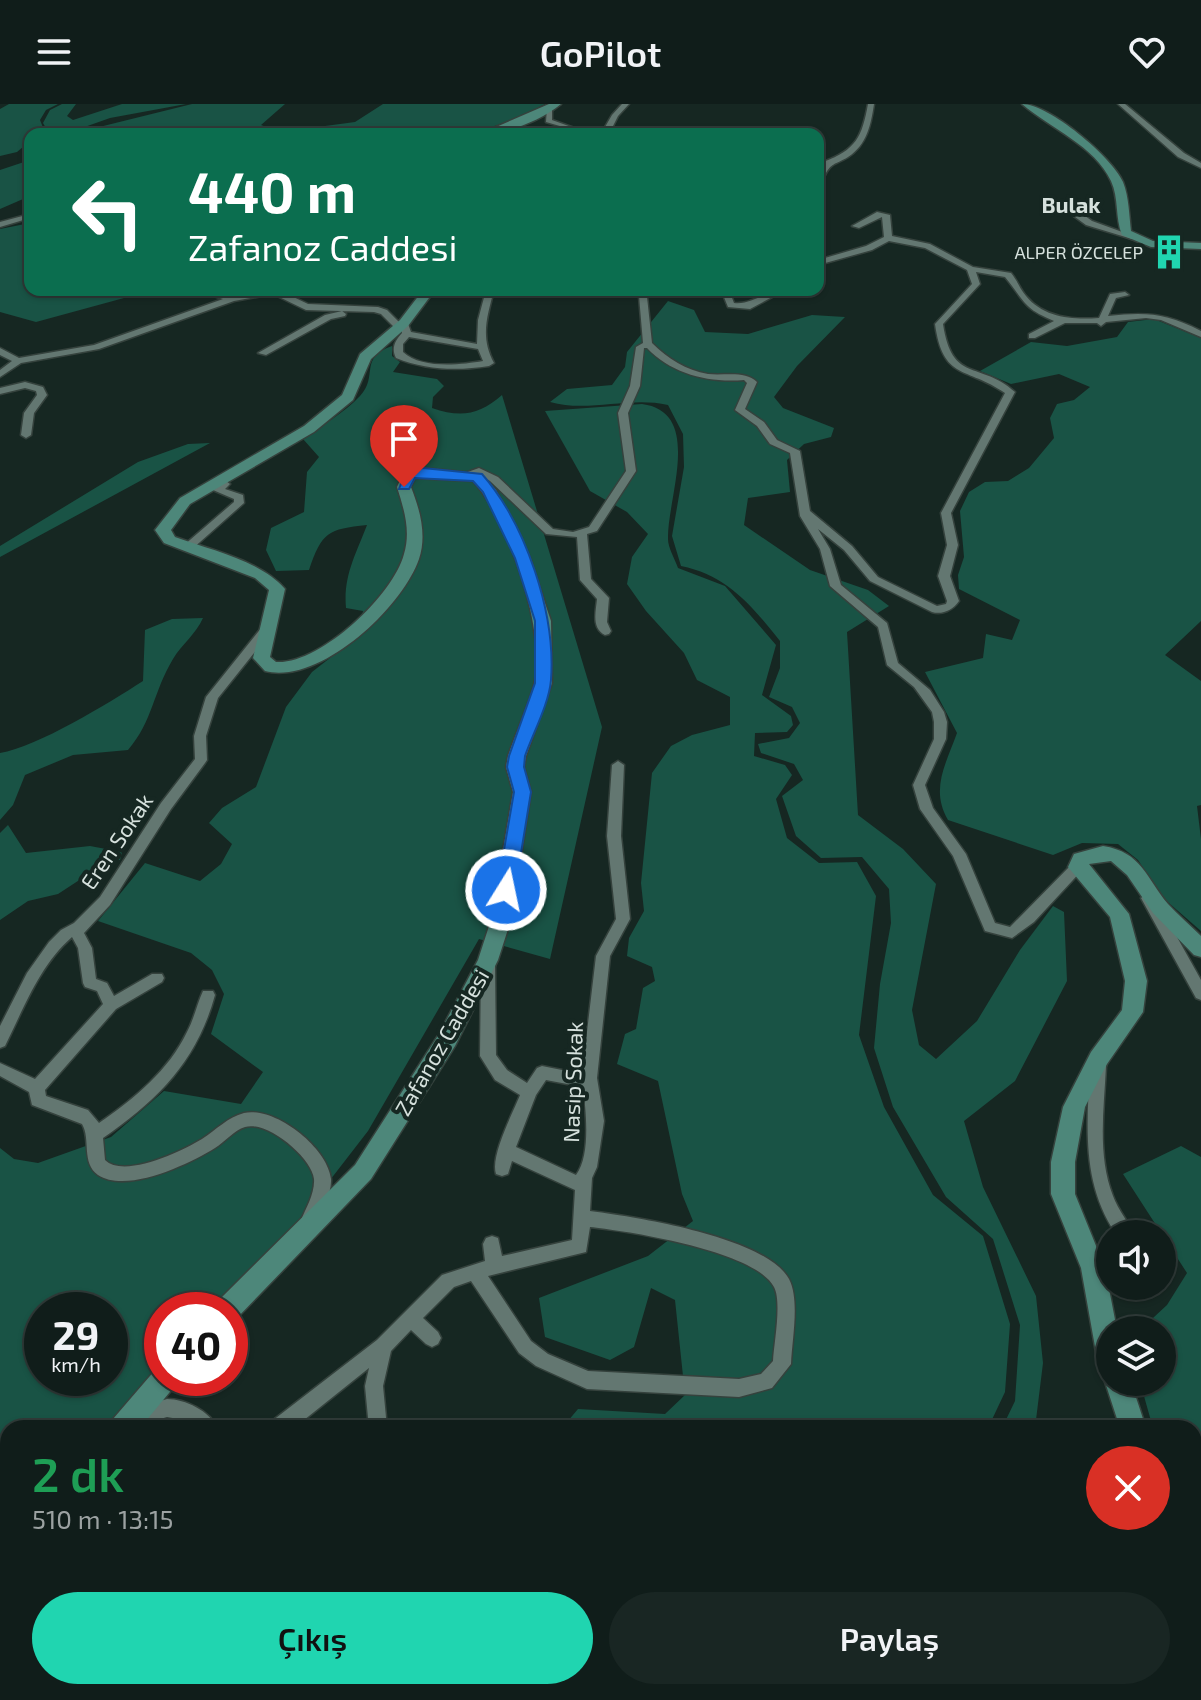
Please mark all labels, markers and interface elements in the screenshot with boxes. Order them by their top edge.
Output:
icon: menu [32,30,76,74]
icon: heart [1125,30,1169,74]
text: GoPilot [540,31,661,74]
text: 440 m [188,157,356,224]
icon: left [56,160,160,264]
district label: Bulak [1041,191,1101,217]
text: Zafanoz Caddesi [188,225,457,268]
building icon: ALPER ÖZCELEP [1150,233,1188,271]
place label: ALPER ÖZCELEP [1014,241,1143,263]
pin [370,405,438,487]
icon: arrive [382,417,426,461]
street label: Eren Sokak [75,788,157,894]
position arrow [464,848,548,932]
street label: Zafanoz Caddesi [389,964,493,1120]
street label: Nasip Sokak [557,1021,587,1143]
map controls [1096,1220,1176,1396]
button: sound [1096,1220,1176,1300]
speed limit sign: 40 [144,1292,248,1396]
text: 29 [53,1310,99,1358]
button: layers [1096,1316,1176,1396]
text: km/h [51,1352,101,1376]
text: 2 dk [32,1444,124,1502]
button: close [1086,1446,1170,1530]
text: 510 m · 13:15 [32,1503,174,1534]
button: Çıkış [32,1592,593,1684]
button: Paylaş [609,1592,1170,1684]

